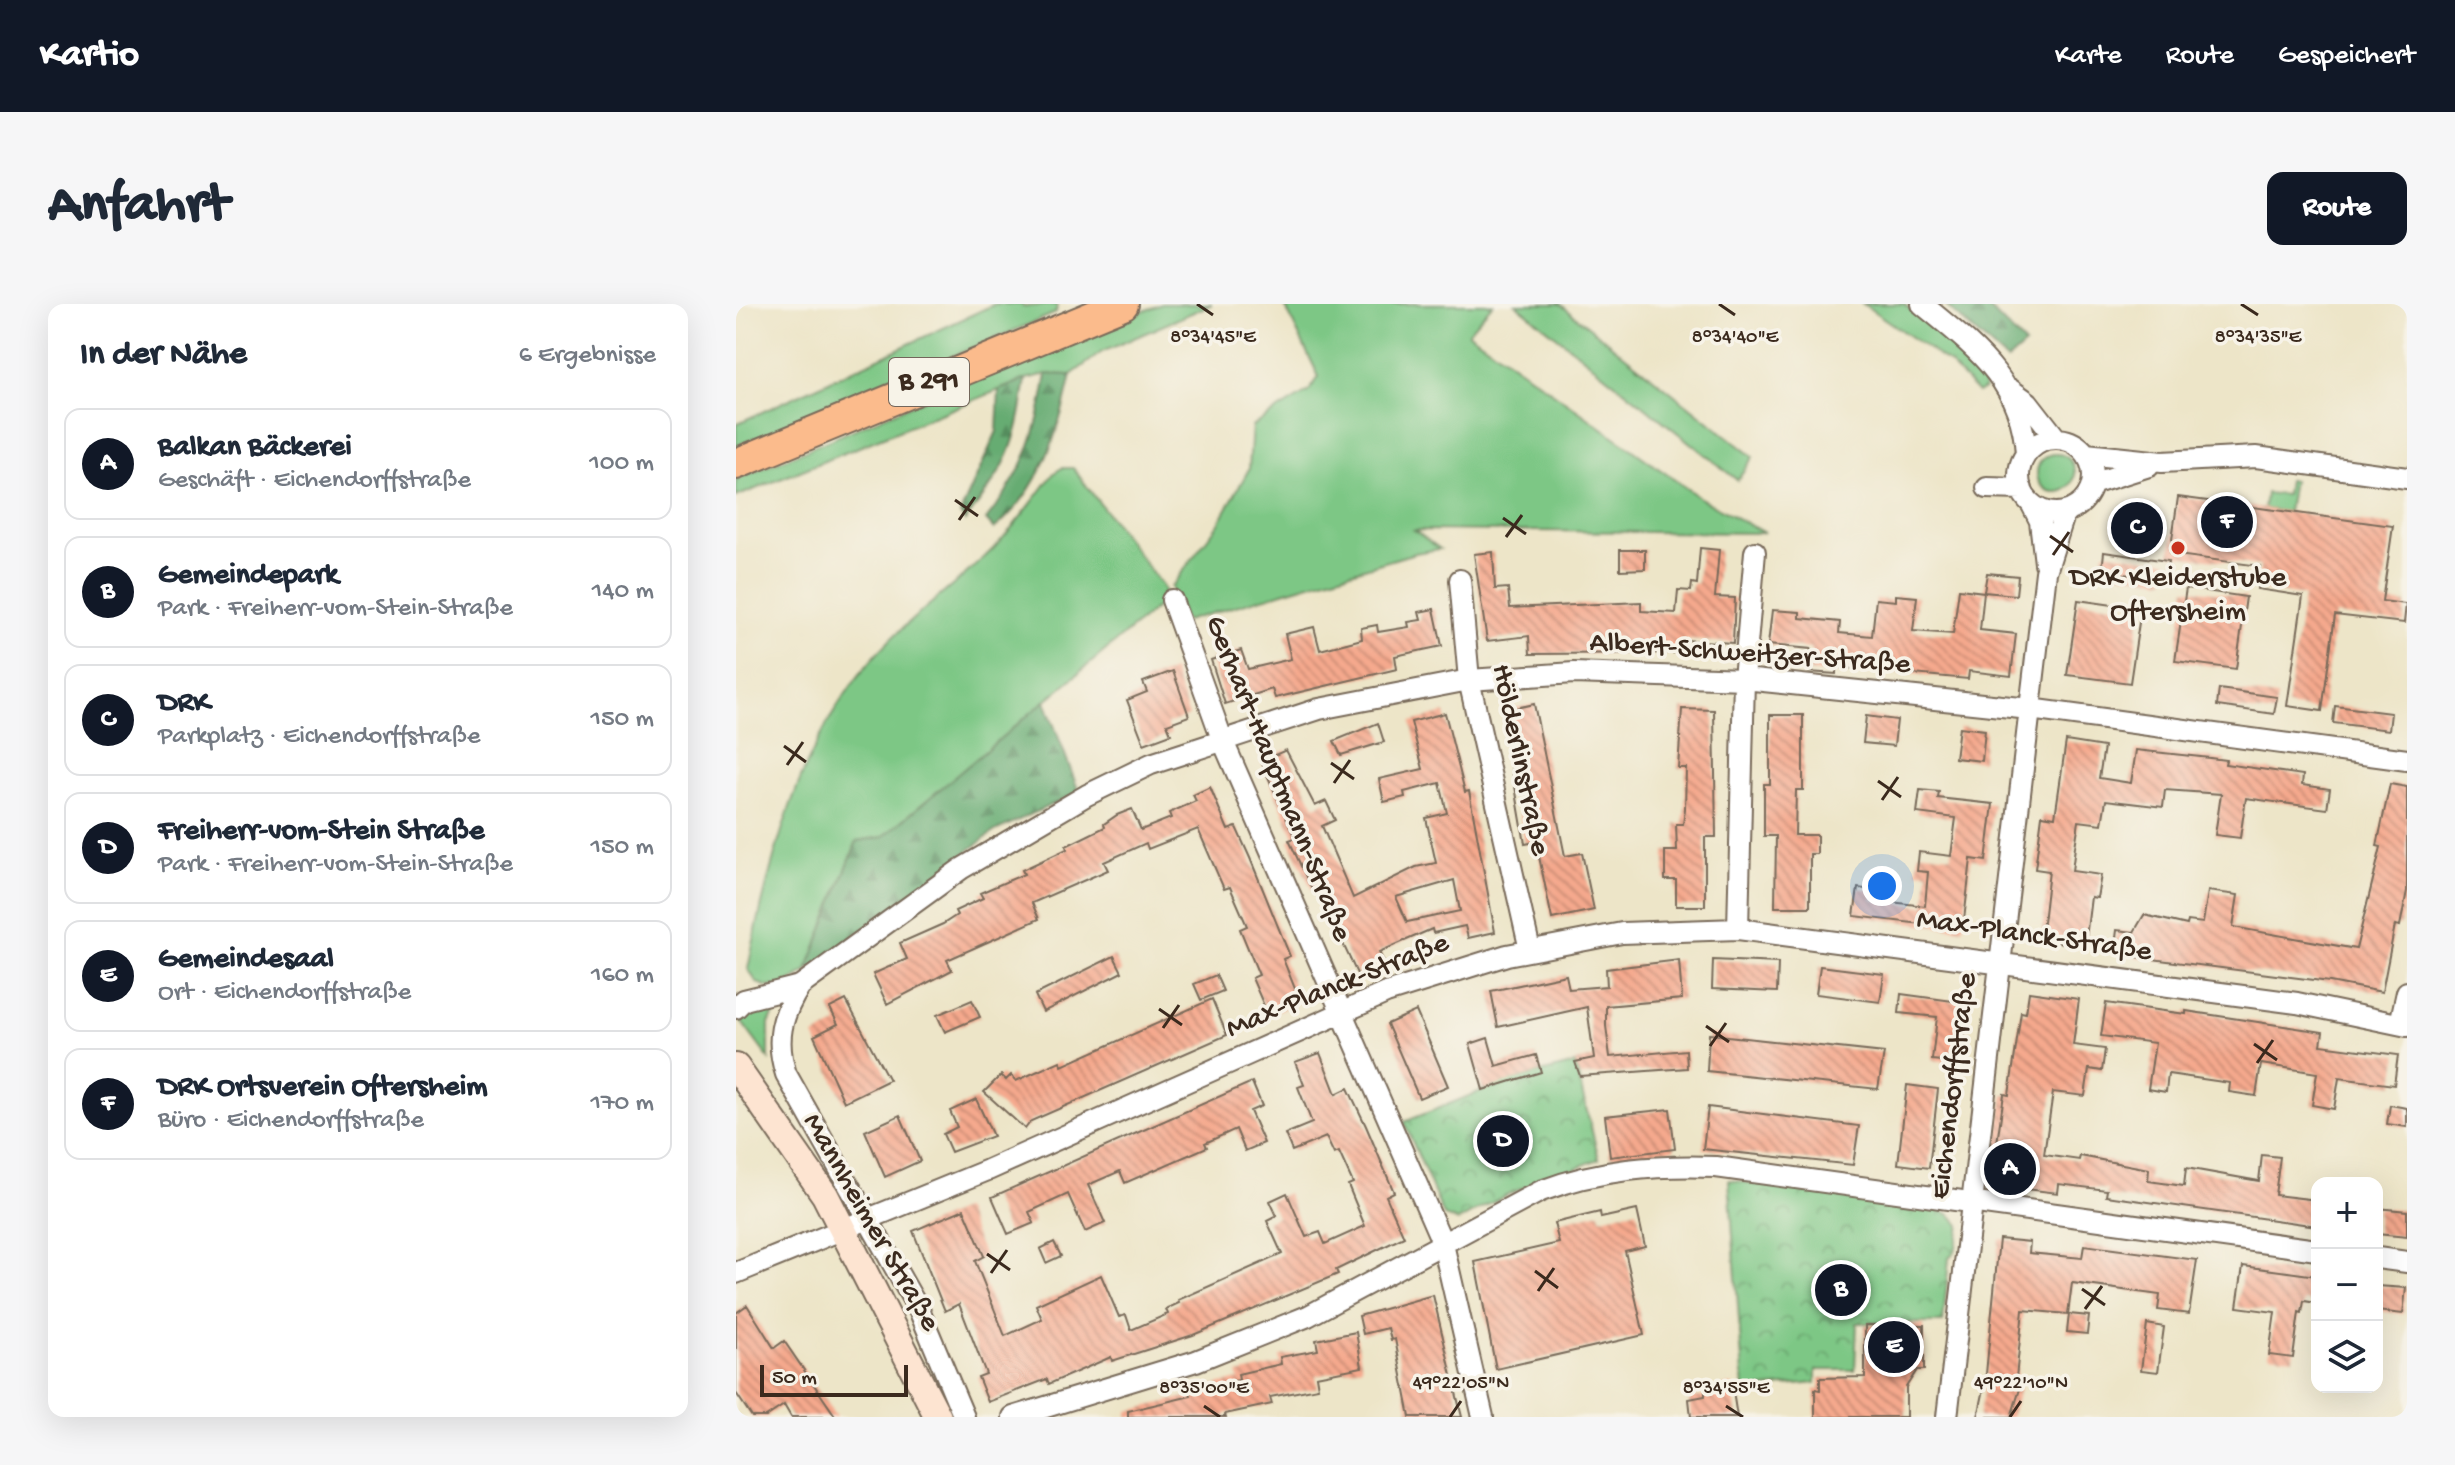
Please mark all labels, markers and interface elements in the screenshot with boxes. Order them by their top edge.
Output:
text: Kartio [40,34,139,78]
text: Karte [2055,40,2122,73]
text: Route [2166,40,2234,73]
text: Gespeichert [2278,40,2415,73]
button: Route [2267,172,2407,245]
text: Anfahrt [48,175,229,241]
text: 8°34'45"E [1170,327,1257,350]
text: 8°34'40"E [1692,327,1780,350]
text: 8°34'35"E [2215,327,2303,350]
text: In der Nähe [80,336,247,376]
text: 6 Ergebnisse [519,341,656,372]
road number: B 291 [889,358,969,406]
text: Balkan Bäckerei [158,431,352,466]
text: A [100,449,116,480]
text: 100 m [589,449,654,480]
text: Geschäft · Eichendorffstraße [158,466,471,497]
pin: F [2201,492,2253,552]
pin: C [2111,498,2163,558]
marker: DRK Kleiderstube Oftersheim [2169,539,2187,557]
text: Gemeindepark [158,559,338,594]
place label: DRK Kleiderstube Oftersheim [2068,562,2287,631]
text: B [101,577,115,608]
text: 140 m [592,577,654,608]
text: Park · Freiherr-vom-Stein-Straße [158,594,513,625]
street label: Gerhart-Hauptmann-Straße [1196,611,1359,947]
street label: Albert-Schweitzer-Straße [1588,626,1912,684]
street label: Hölderlinstraße [1482,661,1556,859]
text: DRK [158,687,210,722]
text: C [101,705,115,736]
text: 150 m [590,705,654,736]
text: Parkplatz · Eichendorffstraße [158,722,480,753]
text: Freiherr-vom-Stein Straße [158,815,484,850]
text: D [100,833,116,864]
text: 150 m [590,833,654,864]
text: Park · Freiherr-vom-Stein-Straße [158,850,513,881]
your location [1862,866,1902,906]
street label: Max-Planck-Straße [1914,903,2154,971]
street label: Max-Planck-Straße [1222,926,1455,1048]
text: Gemeindesaal [158,943,334,978]
text: E [100,961,116,992]
text: 160 m [591,961,654,992]
street label: Eichendorffstraße [1924,970,1986,1201]
text: Ort · Eichendorffstraße [158,978,411,1009]
text: DRK Ortsverein Oftersheim [158,1071,488,1106]
text: F [101,1089,115,1120]
text: 170 m [591,1089,654,1120]
text: Büro · Eichendorffstraße [158,1106,424,1137]
street label: Mannheimer Straße [793,1108,947,1339]
pin: D [1477,1111,1529,1171]
pin: A [1984,1139,2036,1199]
map controls [2311,1177,2383,1393]
button: + [2311,1177,2383,1249]
button: − [2311,1249,2383,1321]
pin: B [1815,1260,1867,1320]
pin: E [1868,1317,1920,1377]
button: layers [2311,1321,2383,1393]
scale bar [760,1361,908,1397]
text: 50 m [772,1366,817,1392]
text: 49°22'05"N [1413,1373,1509,1396]
text: 49°22'10"N [1974,1373,2068,1396]
text: 8°35'00"E [1159,1378,1250,1401]
text: 8°34'55"E [1683,1378,1771,1401]

